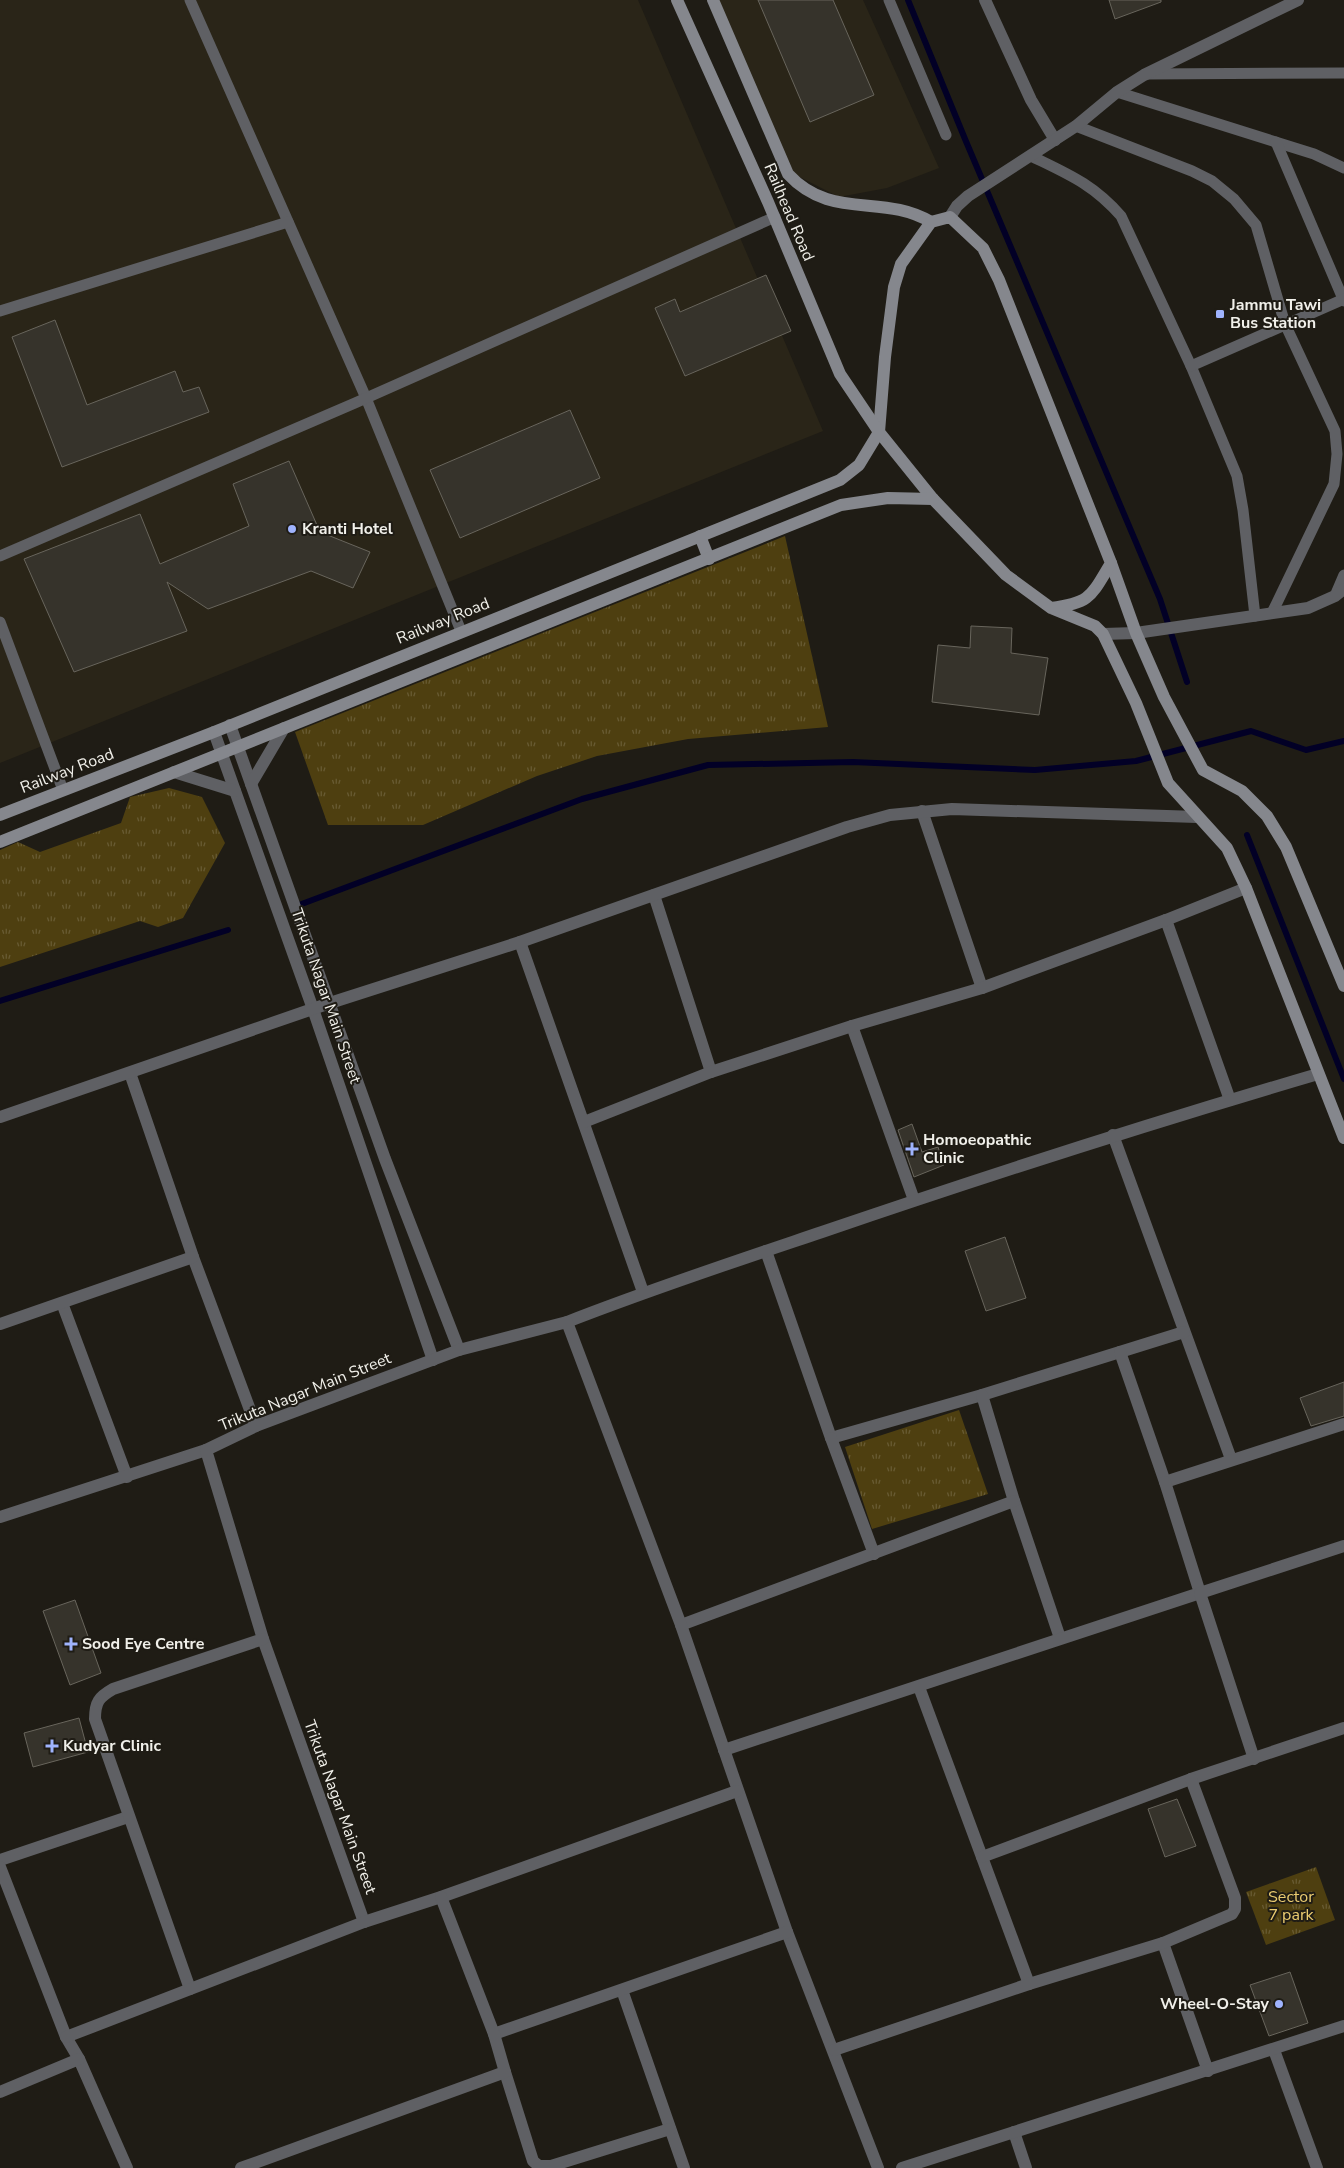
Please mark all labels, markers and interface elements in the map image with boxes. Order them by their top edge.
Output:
street label: Railhead Road [758,160,820,264]
place label: Jammu Tawi Bus Station [1229,294,1321,334]
marker: Jammu Tawi Bus Station [1214,308,1226,320]
place label: Kranti Hotel [302,518,393,540]
marker: Kranti Hotel [286,523,298,535]
street label: Railway Road [393,592,493,650]
street label: Railway Road [17,743,117,799]
street label: Trikuta Nagar Main Street [286,906,366,1087]
place label: Homoeopathic Clinic [923,1129,1032,1169]
marker: Homoeopathic Clinic [905,1142,919,1156]
street label: Trikuta Nagar Main Street [216,1347,395,1437]
place label: Sood Eye Centre [82,1633,205,1655]
marker: Sood Eye Centre [64,1637,78,1651]
street label: Trikuta Nagar Main Street [298,1717,382,1897]
place label: Kudyar Clinic [63,1735,161,1757]
marker: Kudyar Clinic [45,1739,59,1753]
park label: Sector 7 park [1268,1886,1315,1926]
place label: Wheel-O-Stay [1160,1993,1270,2015]
marker: Wheel-O-Stay [1273,1998,1285,2010]

